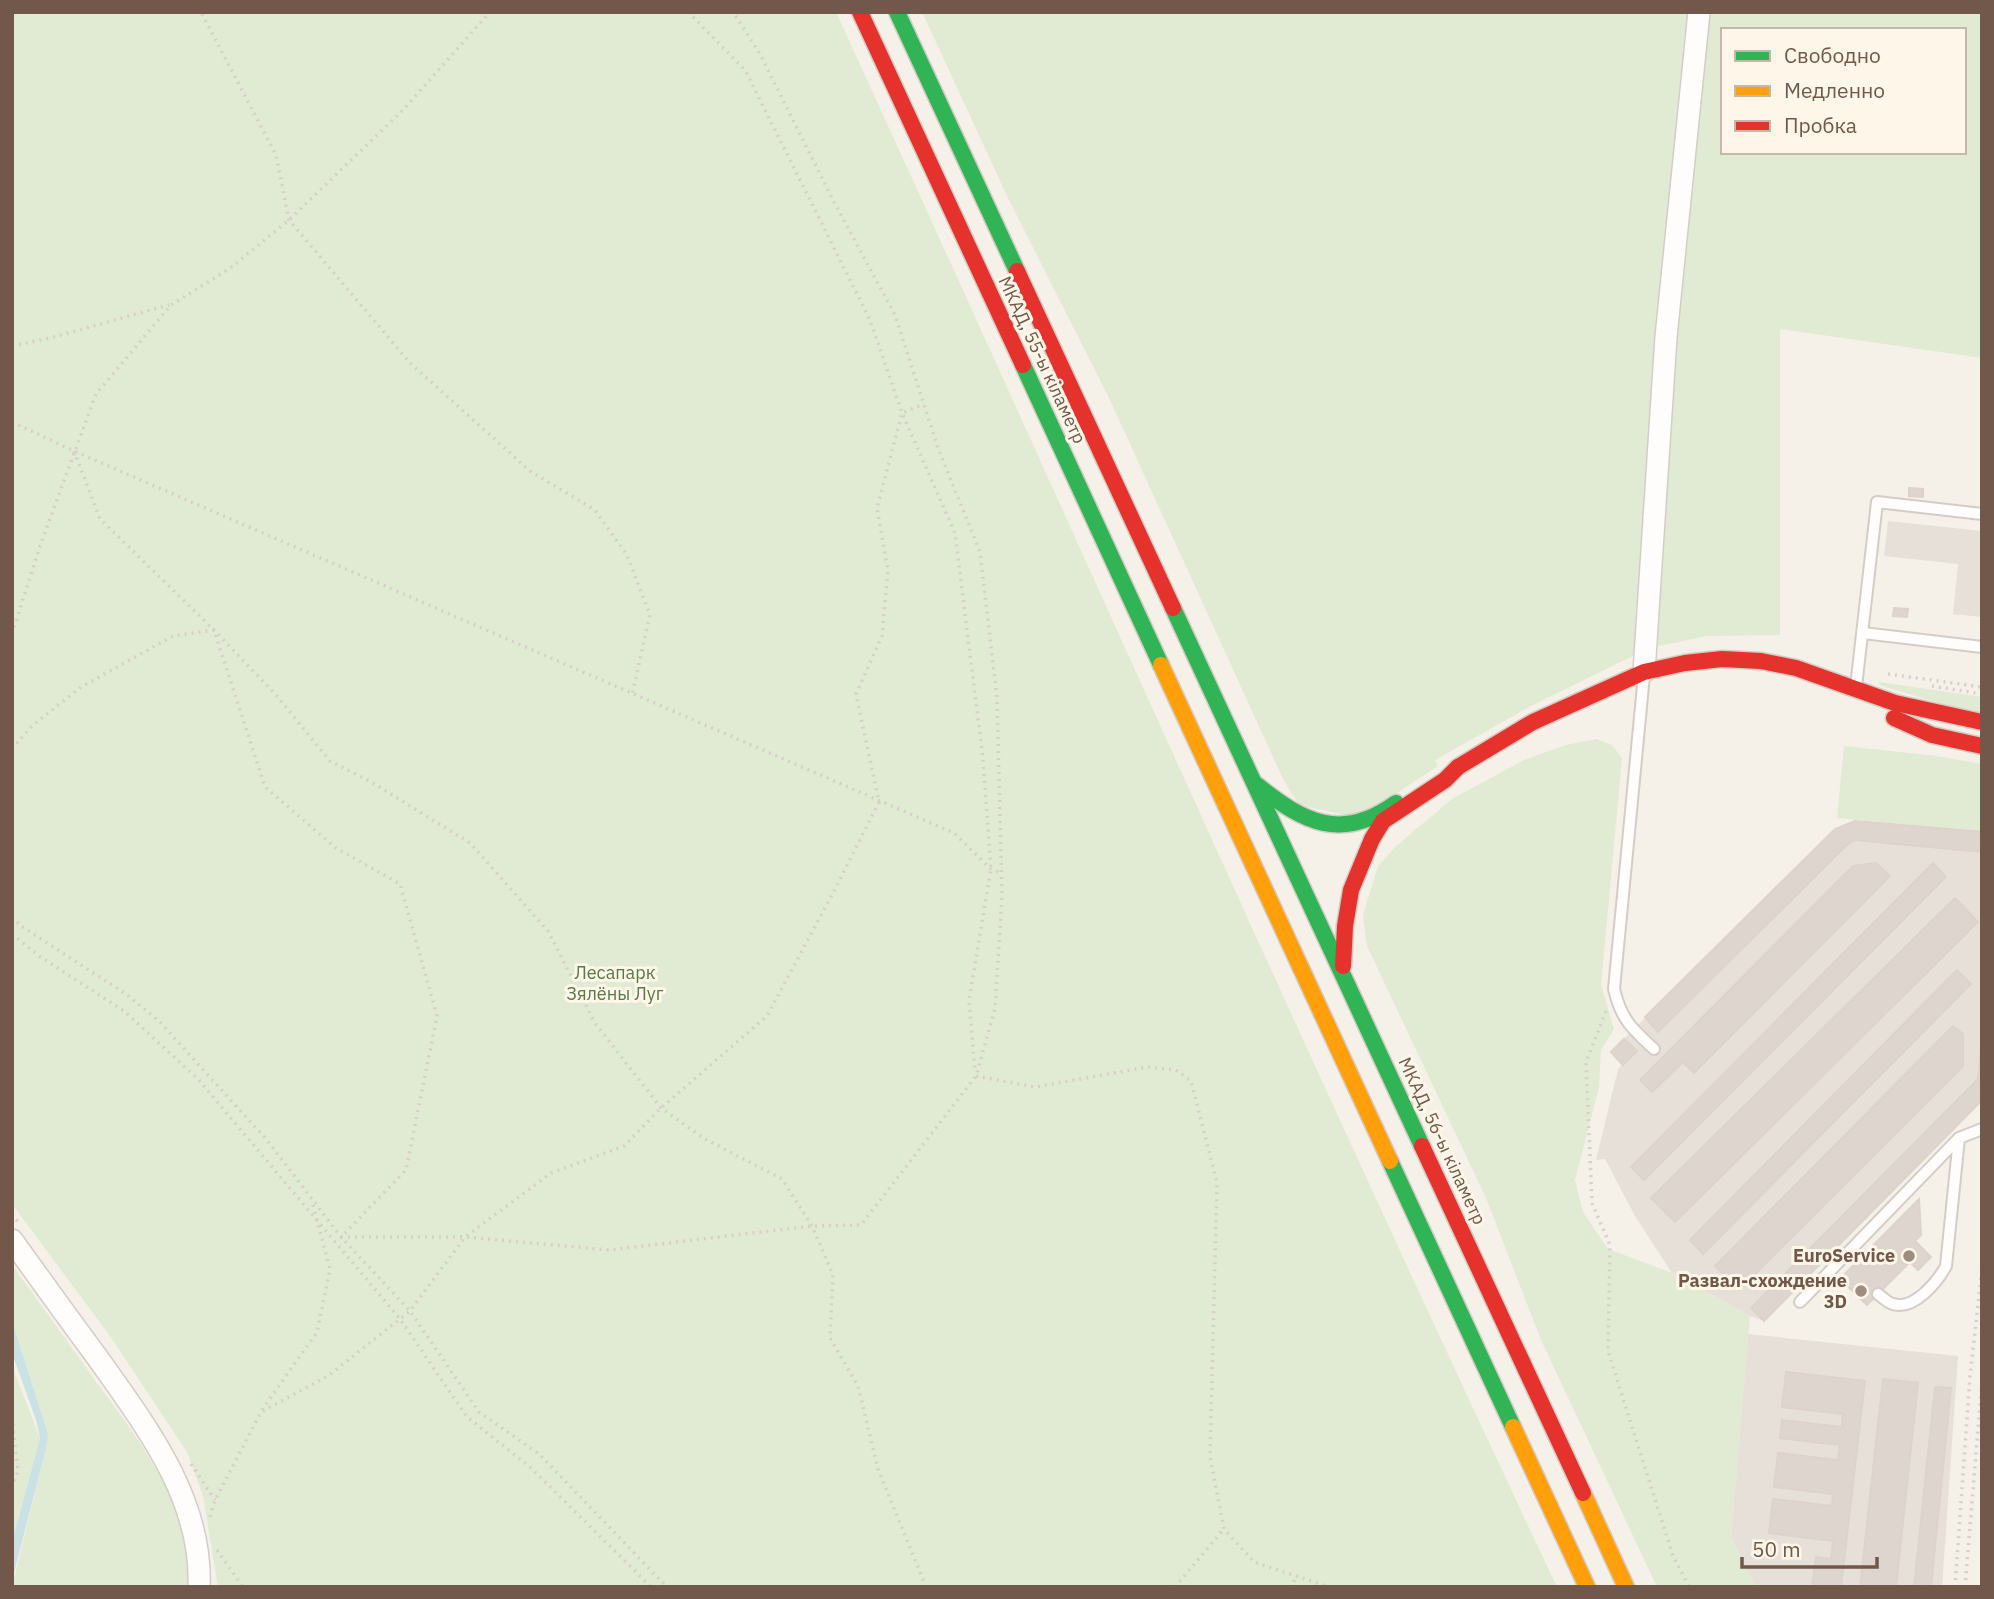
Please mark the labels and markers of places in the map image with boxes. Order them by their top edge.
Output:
place label: EuroService [1793,1244,1895,1267]
marker: EuroService [1901,1248,1917,1264]
place label: Развал-схождение 3D [1678,1269,1847,1313]
marker: Развал-схождение 3D [1853,1283,1869,1299]

